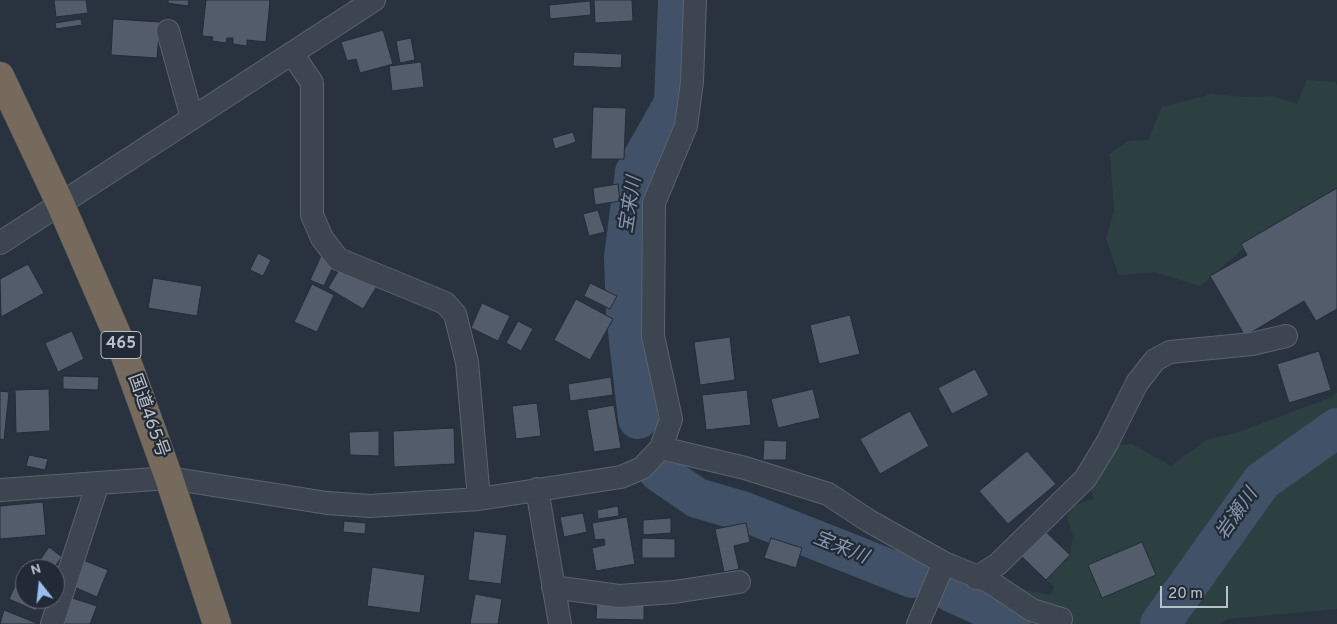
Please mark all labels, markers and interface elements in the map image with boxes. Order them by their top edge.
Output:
water label: 宝来川 [616,175,648,235]
road number: 465 [101,332,141,358]
street label: 国道465号 [122,371,172,461]
water label: 岩瀬川 [1212,485,1264,545]
water label: 宝来川 [809,528,871,570]
north arrow [15,559,65,609]
text: N [29,561,43,580]
scale bar [1162,576,1230,608]
text: 20 m [1168,585,1203,604]

